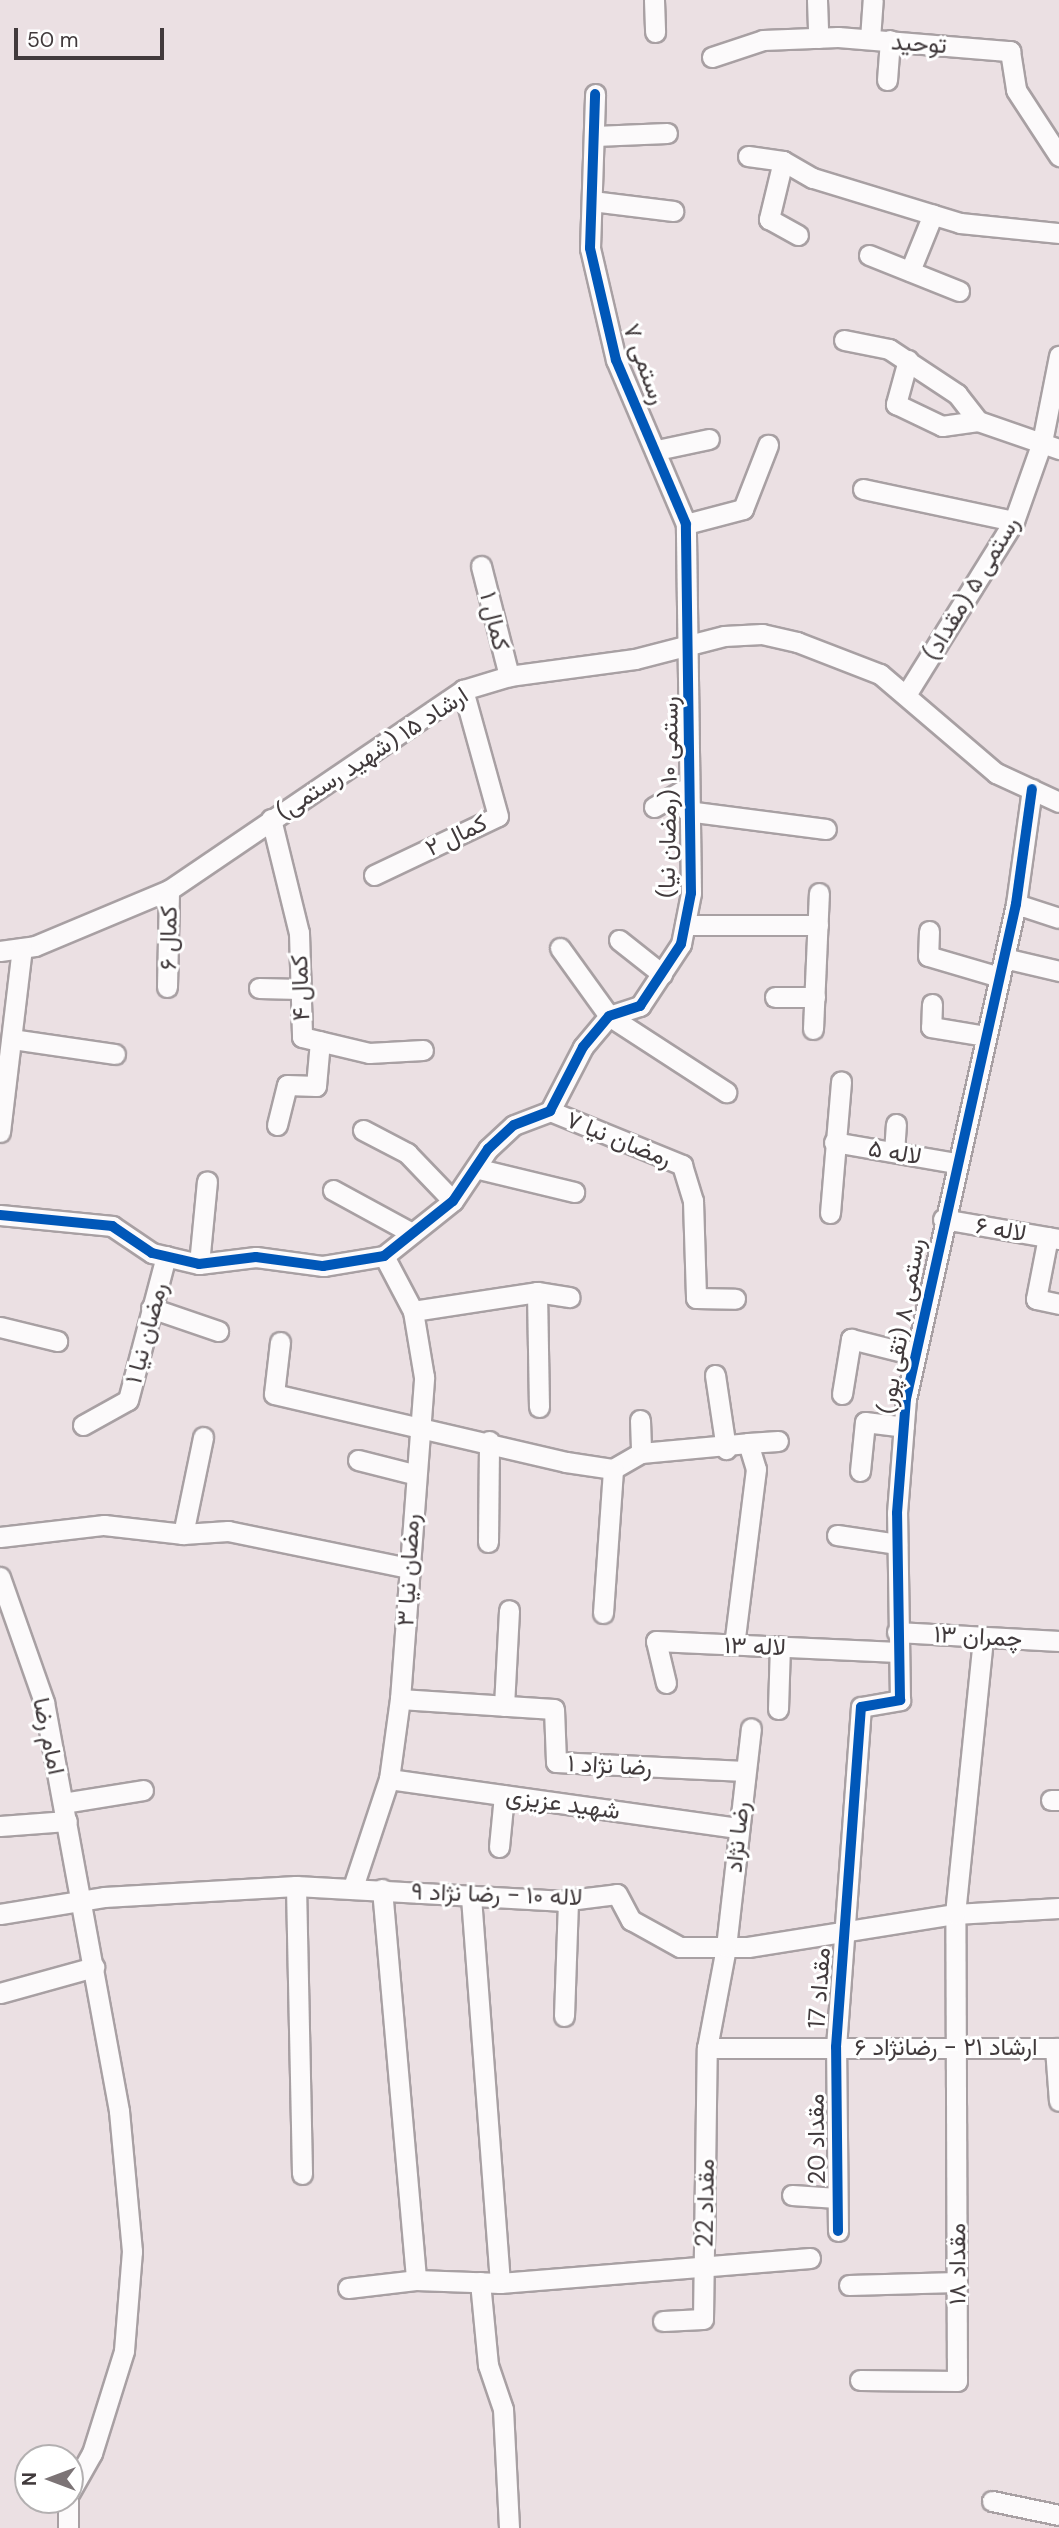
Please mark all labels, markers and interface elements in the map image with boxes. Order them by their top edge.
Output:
scale bar [18,14,168,58]
text: 50 m [27,26,78,54]
street label: توحید [890,27,948,59]
street label: رستمی ۷ [617,320,673,408]
street label: رستمی ۵ (مقداد) [917,511,1025,665]
street label: کمال ۱ [474,589,516,653]
street label: ارشاد ۱۵ (شهید رستمی) [271,680,473,826]
street label: رستمی ۱۰ (رمضان نیا) [652,696,684,898]
street label: کمال ۲ [420,808,492,862]
street label: کمال ۶ [153,906,183,970]
street label: کمال ۴ [284,954,316,1022]
street label: رمضان نیا ۷ [562,1105,676,1173]
street label: لاله ۵ [866,1133,924,1171]
street label: لاله ۶ [973,1210,1029,1248]
street label: رستمی ۸ (تقی پور) [871,1236,931,1416]
street label: رمضان نیا ۱ [119,1279,173,1387]
street label: رمضان نیا ۳ [391,1513,425,1627]
street label: چمران ۱۳ [933,1619,1023,1653]
street label: لاله ۱۳ [723,1631,787,1661]
street label: امام رضا [27,1695,71,1777]
street label: رضا نژاد ۱ [567,1748,653,1782]
street label: شهید عزیزی [504,1781,622,1825]
street label: رضا نژاد [719,1800,755,1874]
street label: لاله ۱۰ - رضا نژاد ۹ [411,1877,583,1911]
street label: مقداد 17 [802,1946,836,2030]
street label: ارشاد ۲۱ - رضانژاد ۶ [854,2033,1038,2061]
street label: مقداد 20 [801,2093,831,2185]
street label: مقداد 22 [690,2158,720,2248]
street label: مقداد ۱۸ [943,2223,971,2305]
north arrow [14,2444,84,2514]
text: N [17,2472,42,2486]

